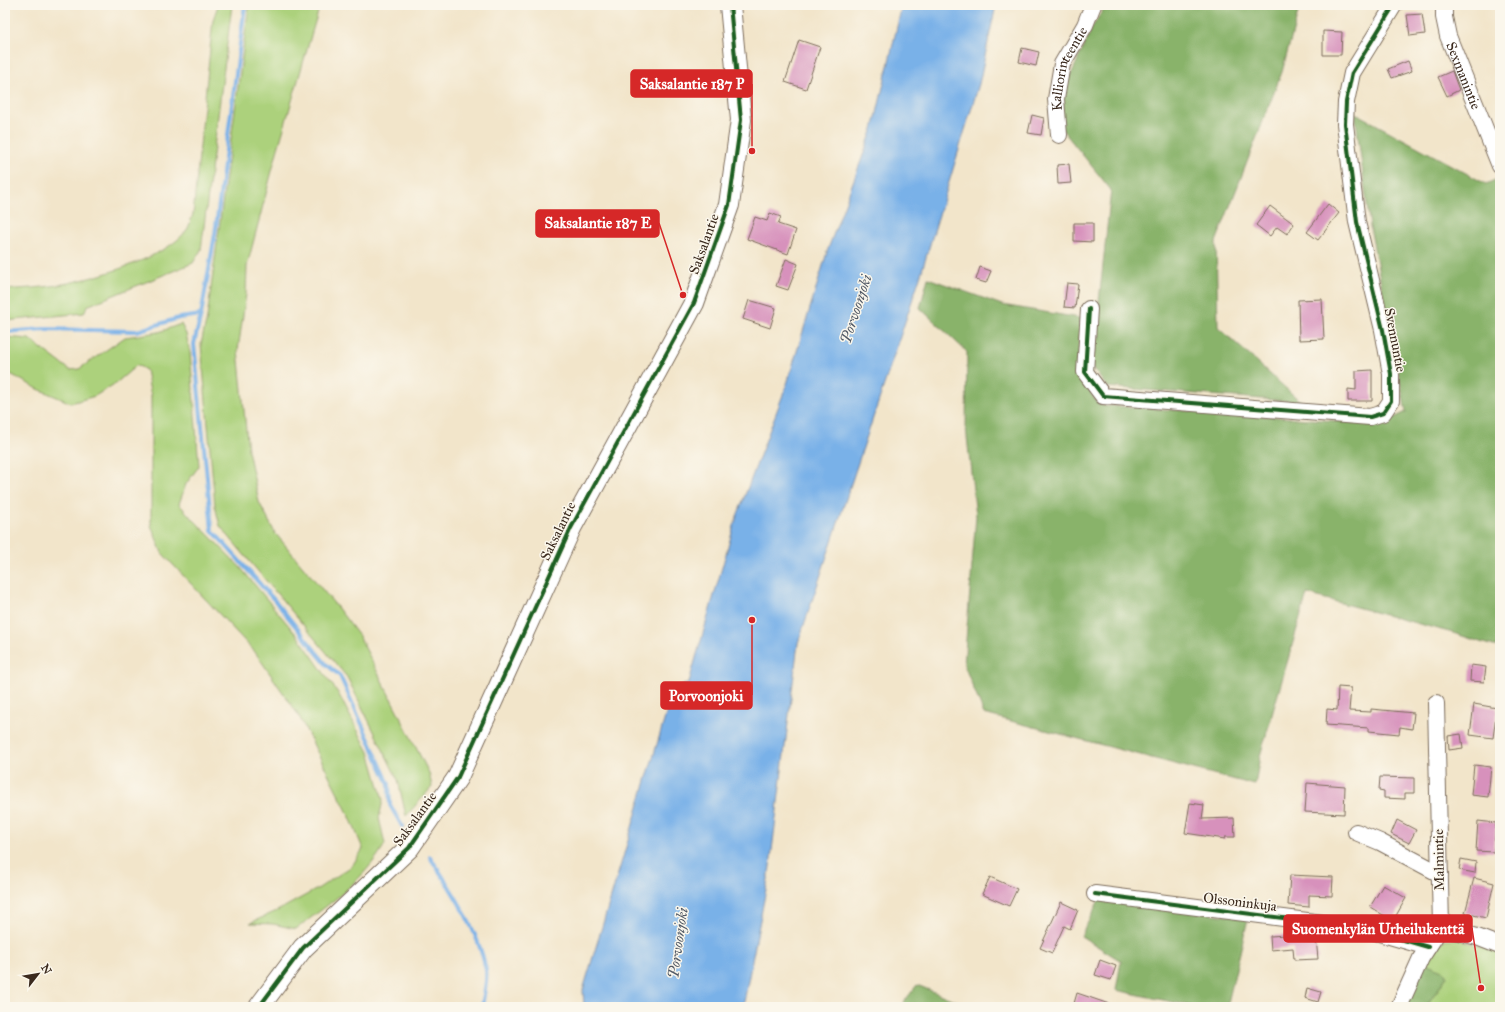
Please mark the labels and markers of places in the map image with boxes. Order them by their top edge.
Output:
callout: Saksalantie 187 P [631,70,752,97]
callout: Saksalantie 187 E [536,210,659,237]
callout: Porvoonjoki [661,682,752,709]
callout: Suomenkylän Urheilukenttä [1284,915,1472,942]

